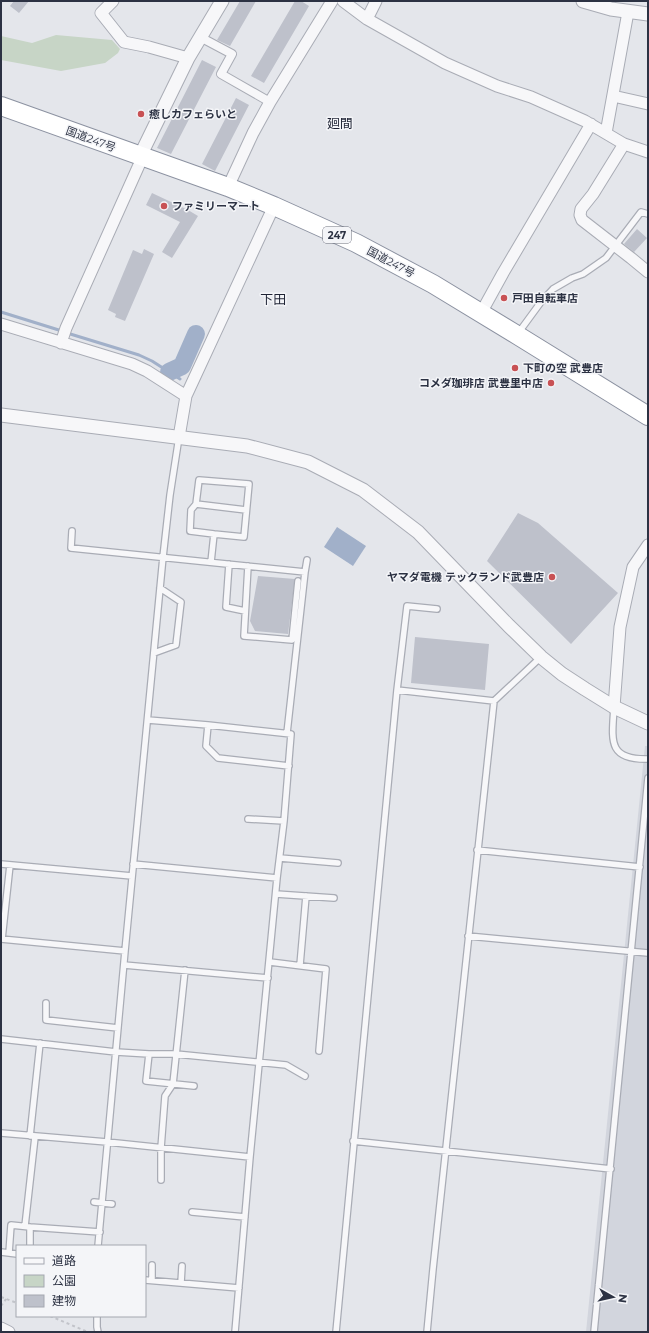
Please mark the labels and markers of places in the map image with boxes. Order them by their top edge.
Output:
place label: 癒しカフェらいと [149,107,237,121]
marker: 癒しカフェらいと [136,109,146,119]
place label: ファミリーマート [172,199,260,213]
marker: ファミリーマート [159,201,169,211]
place label: 戸田自転車店 [512,291,578,305]
marker: 戸田自転車店 [499,293,509,303]
place label: 下町の空 武豊店 [523,361,603,375]
marker: 下町の空 武豊店 [510,363,520,373]
place label: コメダ珈琲店 武豊里中店 [419,376,543,390]
marker: コメダ珈琲店 武豊里中店 [546,378,556,388]
place label: ヤマダ電機 テックランド武豊店 [387,570,544,584]
marker: ヤマダ電機 テックランド武豊店 [547,572,557,582]

